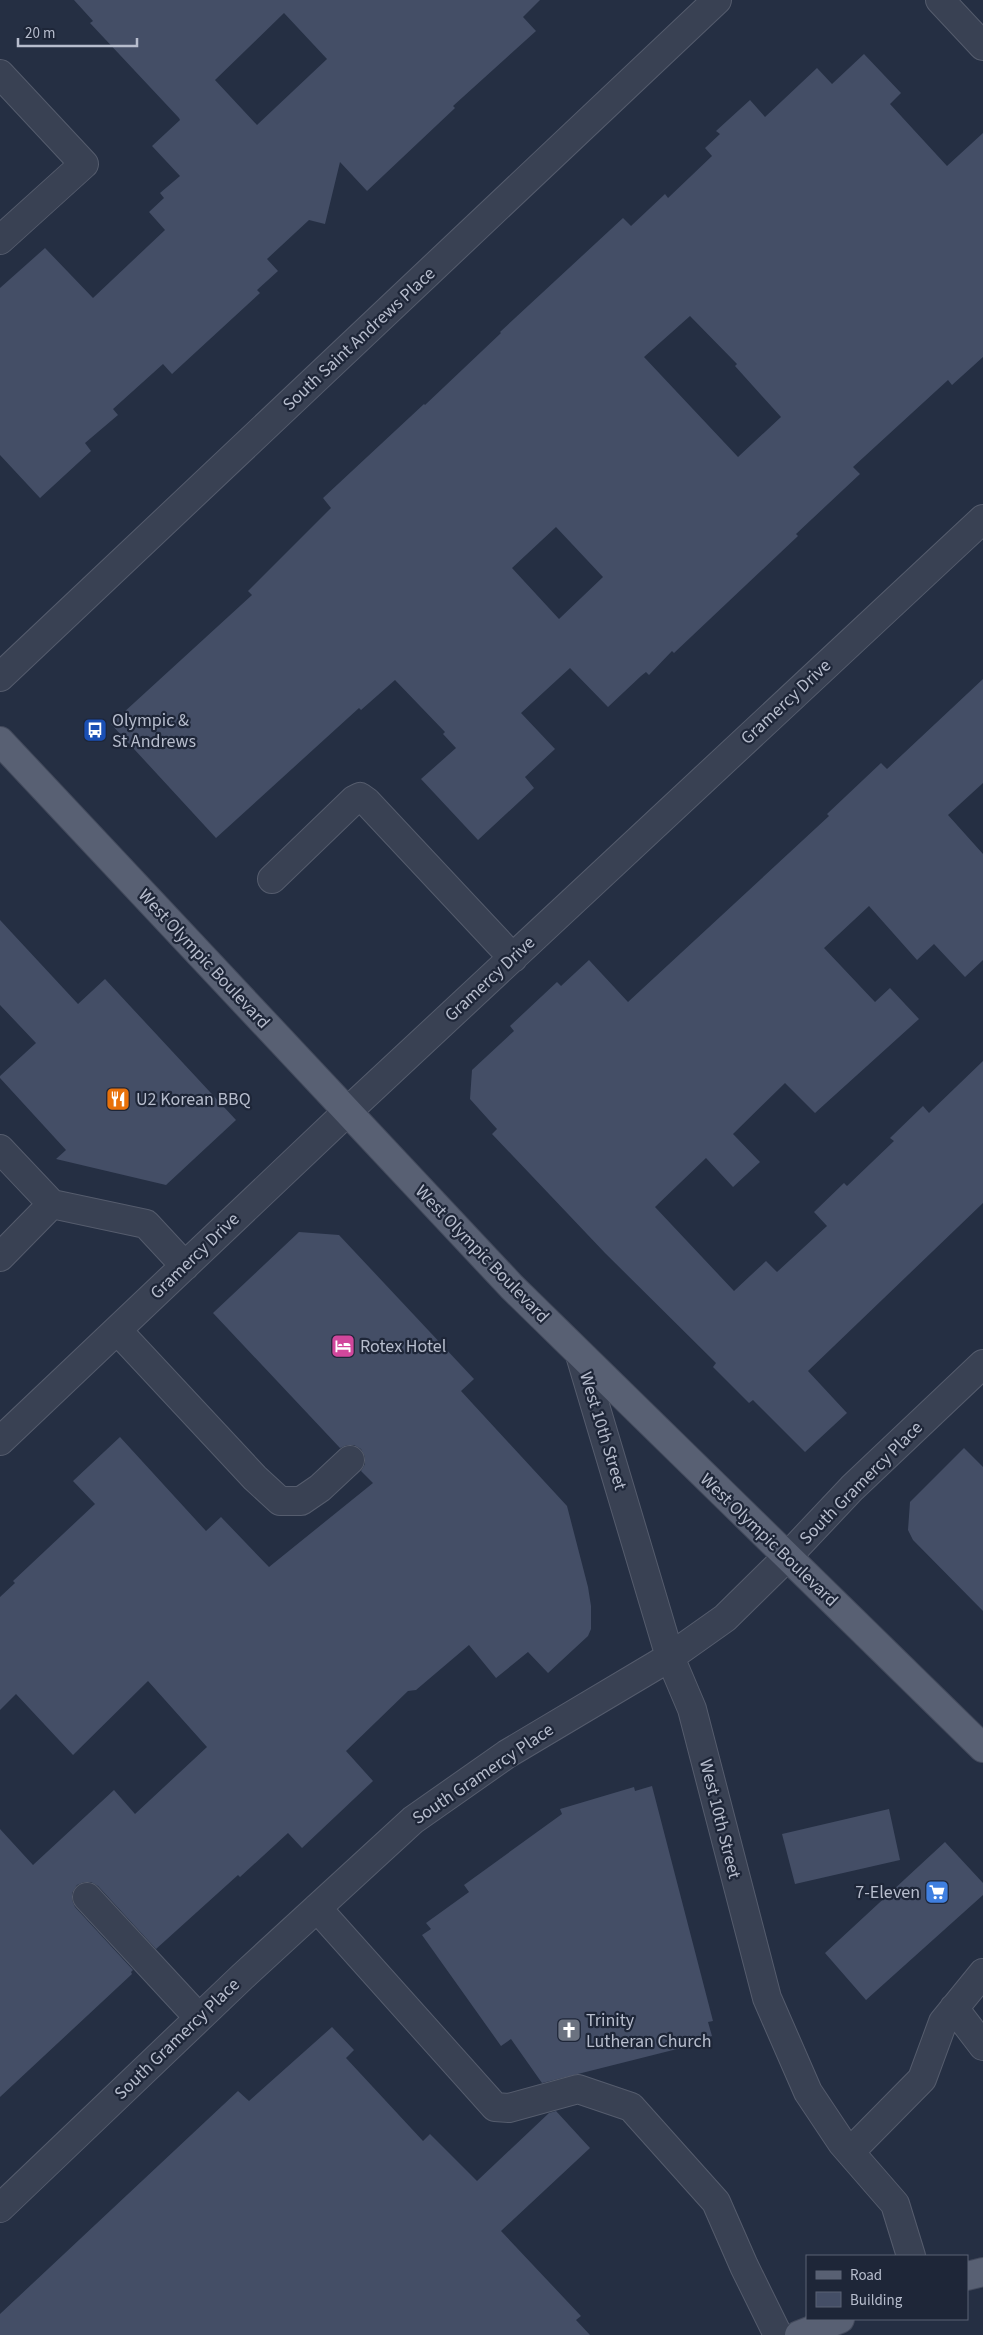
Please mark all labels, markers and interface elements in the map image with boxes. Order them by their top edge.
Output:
scale bar [18,15,136,47]
text: 20 m [25,23,55,44]
street label: South Saint Andrews Place [277,261,441,417]
street label: Gramercy Drive [735,654,837,750]
place label: Olympic & St Andrews [112,708,196,754]
bus stop icon: Olympic & St Andrews [82,717,108,743]
street label: West Olympic Boulevard [132,884,276,1034]
street label: Gramercy Drive [439,931,541,1027]
restaurant icon: U2 Korean BBQ [105,1086,131,1112]
place label: U2 Korean BBQ [136,1087,251,1112]
street label: West Olympic Boulevard [409,1180,555,1328]
street label: Gramercy Drive [145,1207,245,1305]
hotel icon: Rotex Hotel [330,1333,356,1359]
place label: Rotex Hotel [360,1334,446,1359]
street label: West 10th Street [573,1369,633,1493]
street label: South Gramercy Place [794,1416,928,1550]
street label: West Olympic Boulevard [695,1467,843,1613]
street label: South Gramercy Place [407,1717,559,1831]
street label: West 10th Street [693,1757,747,1881]
supermarket icon: 7-Eleven [924,1879,950,1905]
place label: 7-Eleven [855,1880,920,1905]
street label: South Gramercy Place [109,1972,245,2105]
place label: Trinity Lutheran Church [586,2008,711,2054]
church icon: Trinity Lutheran Church [556,2017,582,2043]
legend [806,2255,968,2320]
text: Road [850,2265,882,2286]
text: Building [850,2290,903,2311]

